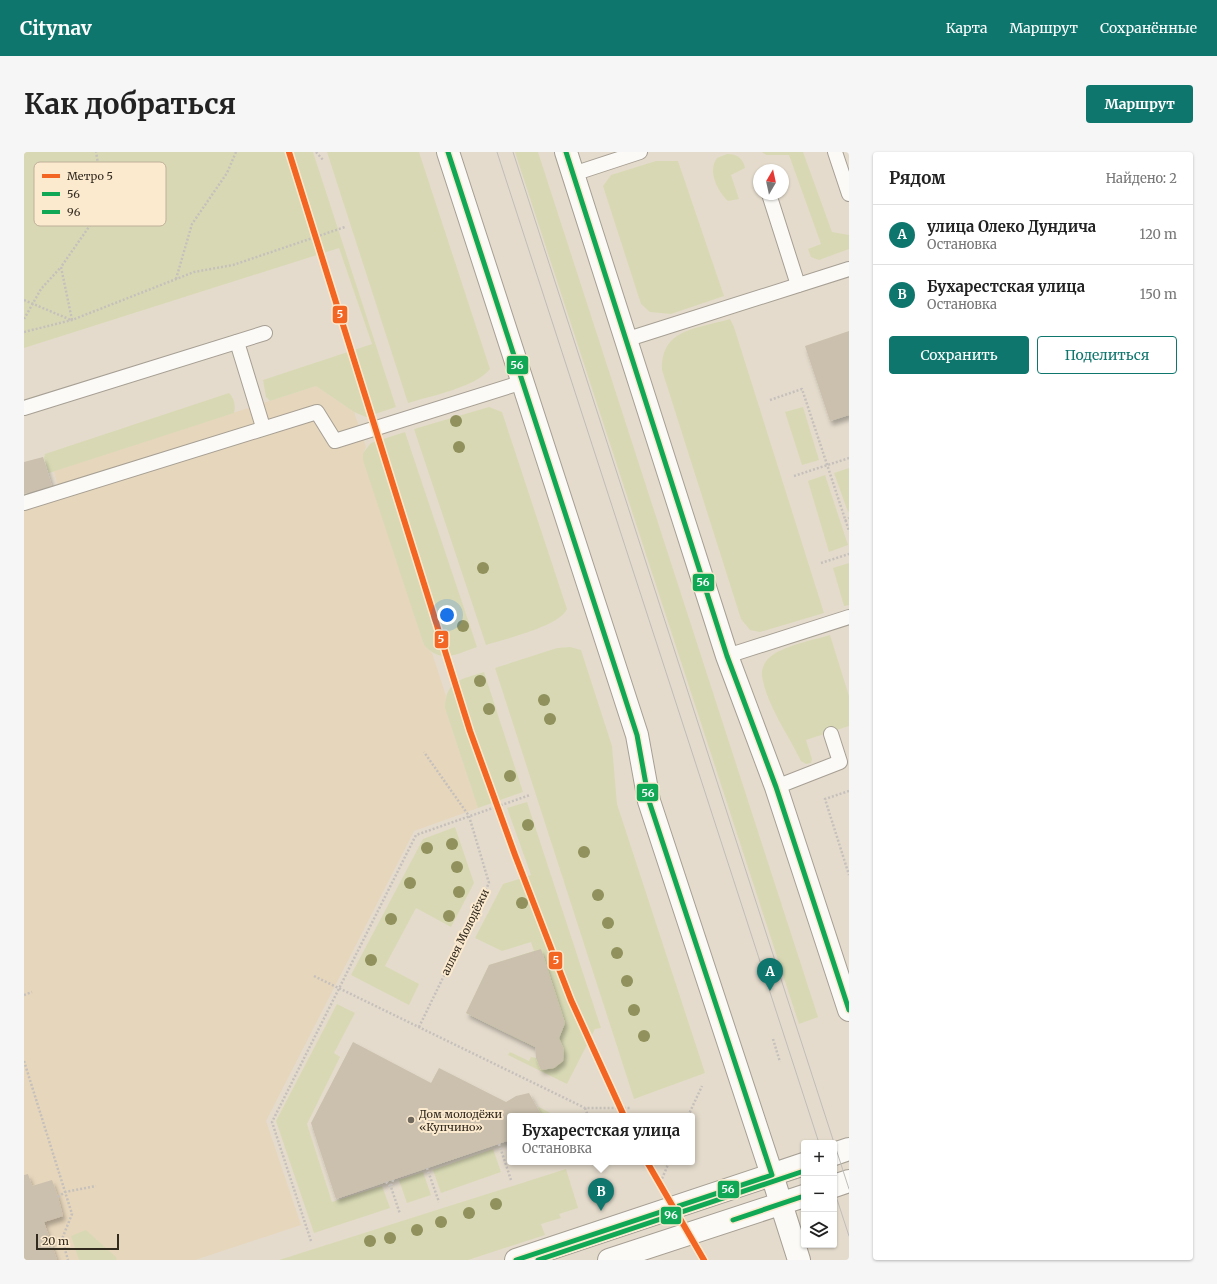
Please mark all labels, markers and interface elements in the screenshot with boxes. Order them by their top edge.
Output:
text: Citynav [20,16,92,40]
text: Карта [946,19,987,37]
text: Маршрут [1009,19,1078,37]
text: Сохранённые [1100,19,1197,37]
button: Маршрут [1086,85,1193,123]
text: Как добраться [24,86,236,122]
legend [34,162,166,226]
north arrow [753,164,789,200]
text: Рядом [889,167,945,189]
text: Метро 5 [67,169,113,183]
text: Найдено: 2 [1106,170,1177,187]
text: 56 [67,187,80,201]
text: 96 [67,205,81,219]
text: улица Олеко Дундича [927,217,1096,236]
text: A [897,226,907,243]
text: 120 m [1139,226,1177,243]
text: Остановка [927,236,997,253]
text: Бухарестская улица [927,277,1085,296]
text: B [897,286,907,303]
text: 150 m [1140,286,1177,303]
text: Остановка [927,296,997,313]
line badge: 5 [332,305,348,324]
text: 5 [337,307,343,321]
button: Сохранить [889,336,1029,374]
button: Поделиться [1037,336,1177,374]
line badge: 56 [506,355,529,375]
text: 56 [510,358,524,372]
line badge: 56 [692,573,715,592]
text: 56 [696,575,710,589]
your location [437,605,457,625]
line badge: 5 [434,630,449,649]
text: 5 [438,632,444,646]
line badge: 56 [636,783,659,802]
text: 56 [641,786,655,800]
street label: аллея Молодёжи [438,886,492,977]
line badge: 5 [548,951,563,970]
text: 5 [553,953,559,967]
pin: A [757,958,783,991]
place label: Дом молодёжи «Купчино» [419,1107,503,1134]
popup [507,1113,695,1165]
marker: Дом молодёжи «Купчино» [406,1115,416,1125]
text: Бухарестская улица [522,1121,680,1140]
text: Остановка [522,1140,592,1157]
map controls [801,1140,837,1248]
button: + [801,1140,837,1176]
button: − [801,1176,837,1212]
pin: B [588,1178,614,1211]
line badge: 56 [717,1180,740,1199]
text: 56 [721,1182,735,1196]
line badge: 96 [660,1206,682,1225]
text: 96 [664,1208,678,1222]
button: layers [801,1212,837,1248]
scale bar [36,1232,119,1251]
text: 20 m [42,1234,69,1248]

